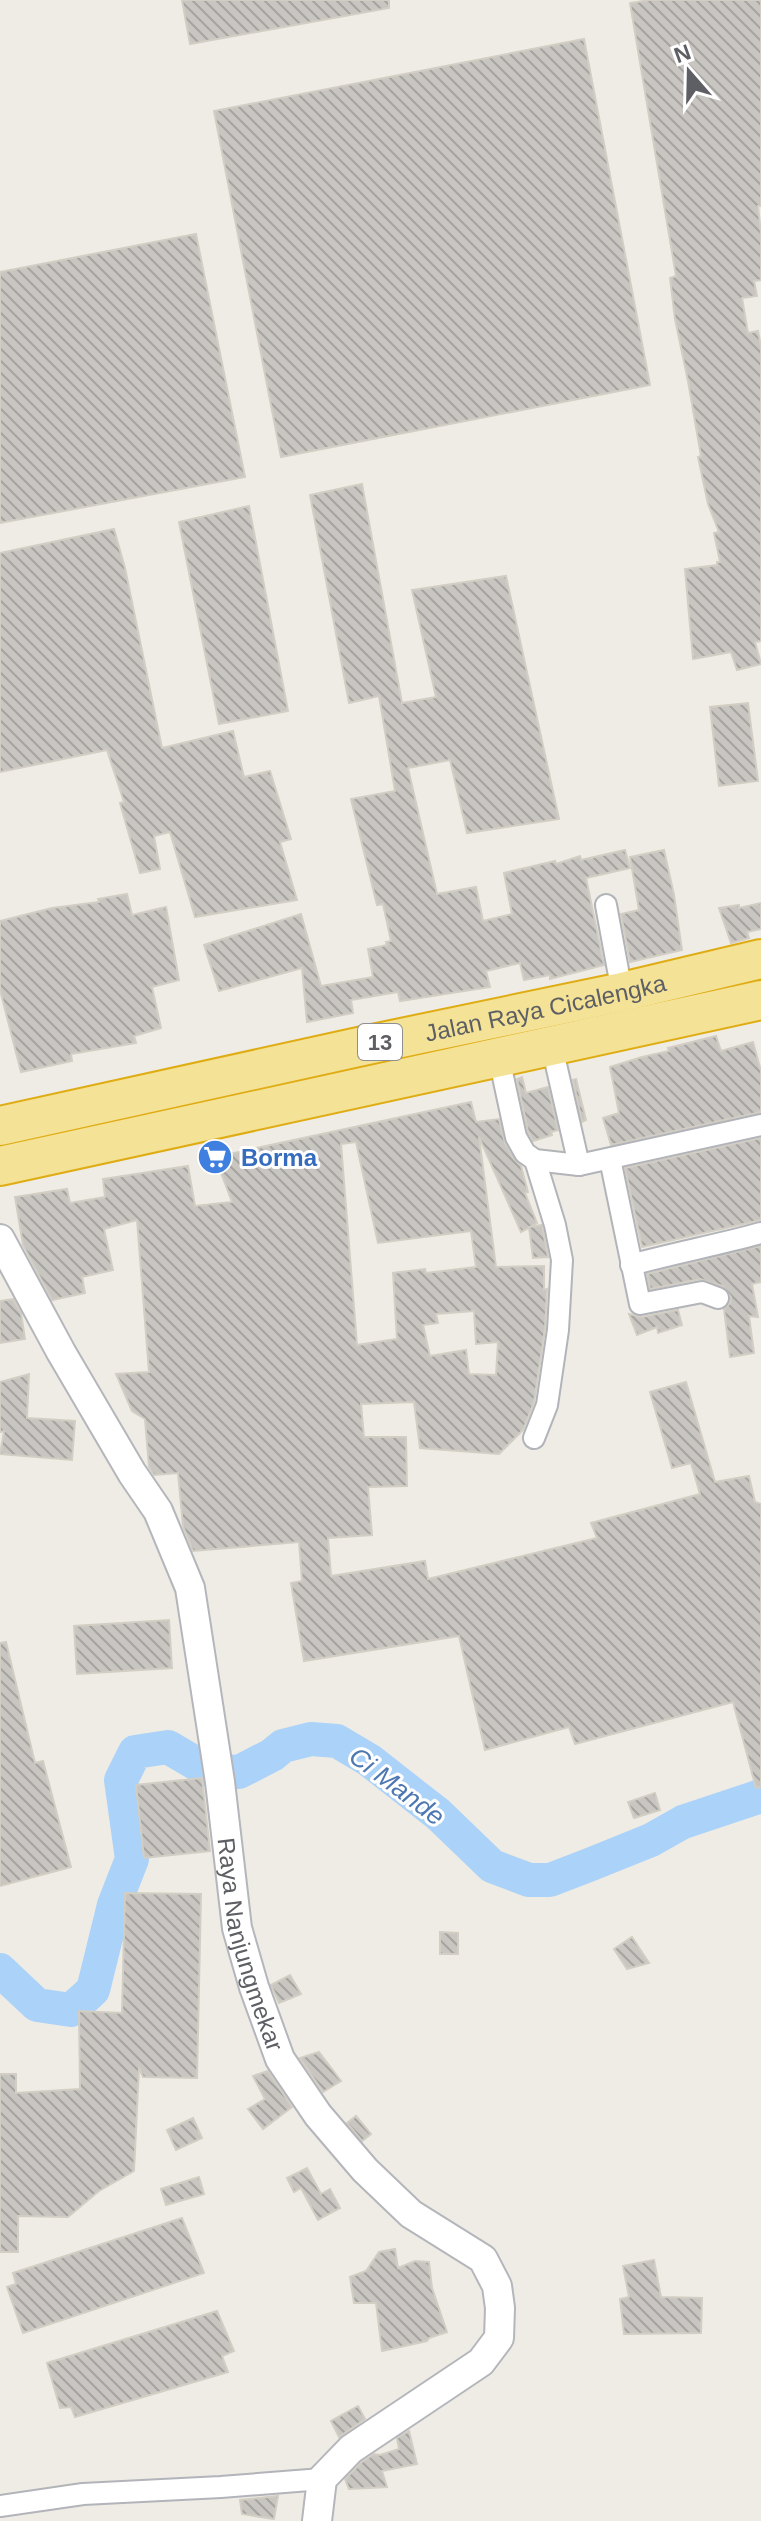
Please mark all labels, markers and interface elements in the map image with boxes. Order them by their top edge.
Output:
north arrow [649,32,729,112]
text: N [671,39,694,68]
street label: Jalan Raya Cicalengka [422,968,669,1046]
road number: 13 [358,1024,402,1060]
supermarket icon: Borma [196,1138,234,1176]
place label: Borma [241,1144,318,1171]
water label: Ci Mande [344,1741,450,1831]
street label: Raya Nanjungmekar [213,1836,289,2054]

